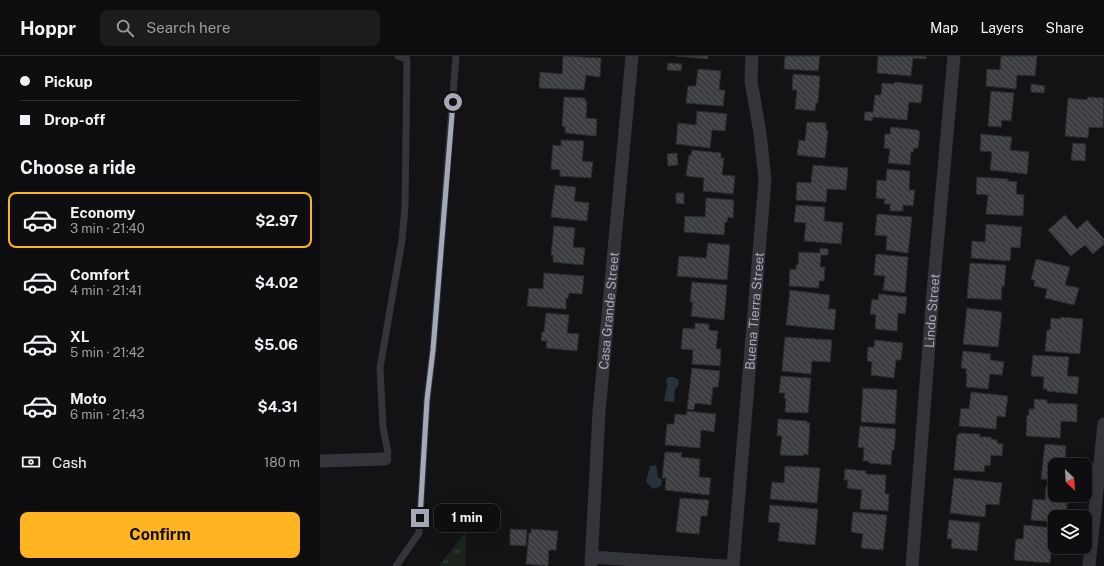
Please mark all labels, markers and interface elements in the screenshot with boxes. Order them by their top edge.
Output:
search box [100,10,380,46]
text: Hoppr [20,17,76,39]
icon: search [114,17,136,39]
text: Search here [146,19,230,36]
text: Map [930,20,958,36]
text: Layers [980,20,1024,36]
text: Share [1046,20,1084,36]
text: Pickup [44,73,93,90]
route start [444,93,462,111]
text: Drop-off [44,111,105,128]
text: Choose a ride [20,157,136,178]
icon: car [22,202,58,238]
text: Economy [70,204,135,221]
text: $2.97 [255,212,298,229]
text: 3 min · 21:40 [70,221,145,236]
street label: Casa Grande Street [595,251,621,370]
street label: Buena Tierra Street [742,251,767,370]
icon: car [22,264,58,300]
text: Comfort [70,266,130,283]
street label: Lindo Street [921,273,942,349]
text: $4.02 [255,274,298,291]
text: 4 min · 21:41 [70,283,142,298]
icon: car [22,326,58,362]
text: XL [70,328,89,345]
text: $5.06 [254,336,298,353]
text: 5 min · 21:42 [70,345,145,360]
icon: car [22,388,58,424]
text: Moto [70,390,107,407]
text: $4.31 [258,398,298,415]
text: 6 min · 21:43 [70,407,145,422]
icon: cash [20,451,42,473]
text: Cash [52,454,87,471]
text: 180 m [264,455,300,470]
north arrow [1048,458,1092,502]
map controls [1048,458,1092,554]
callout: 1 min [434,504,500,532]
route end [411,509,429,527]
text: 1 min [451,510,483,525]
button: layers [1048,510,1092,554]
button: Confirm [20,512,300,558]

